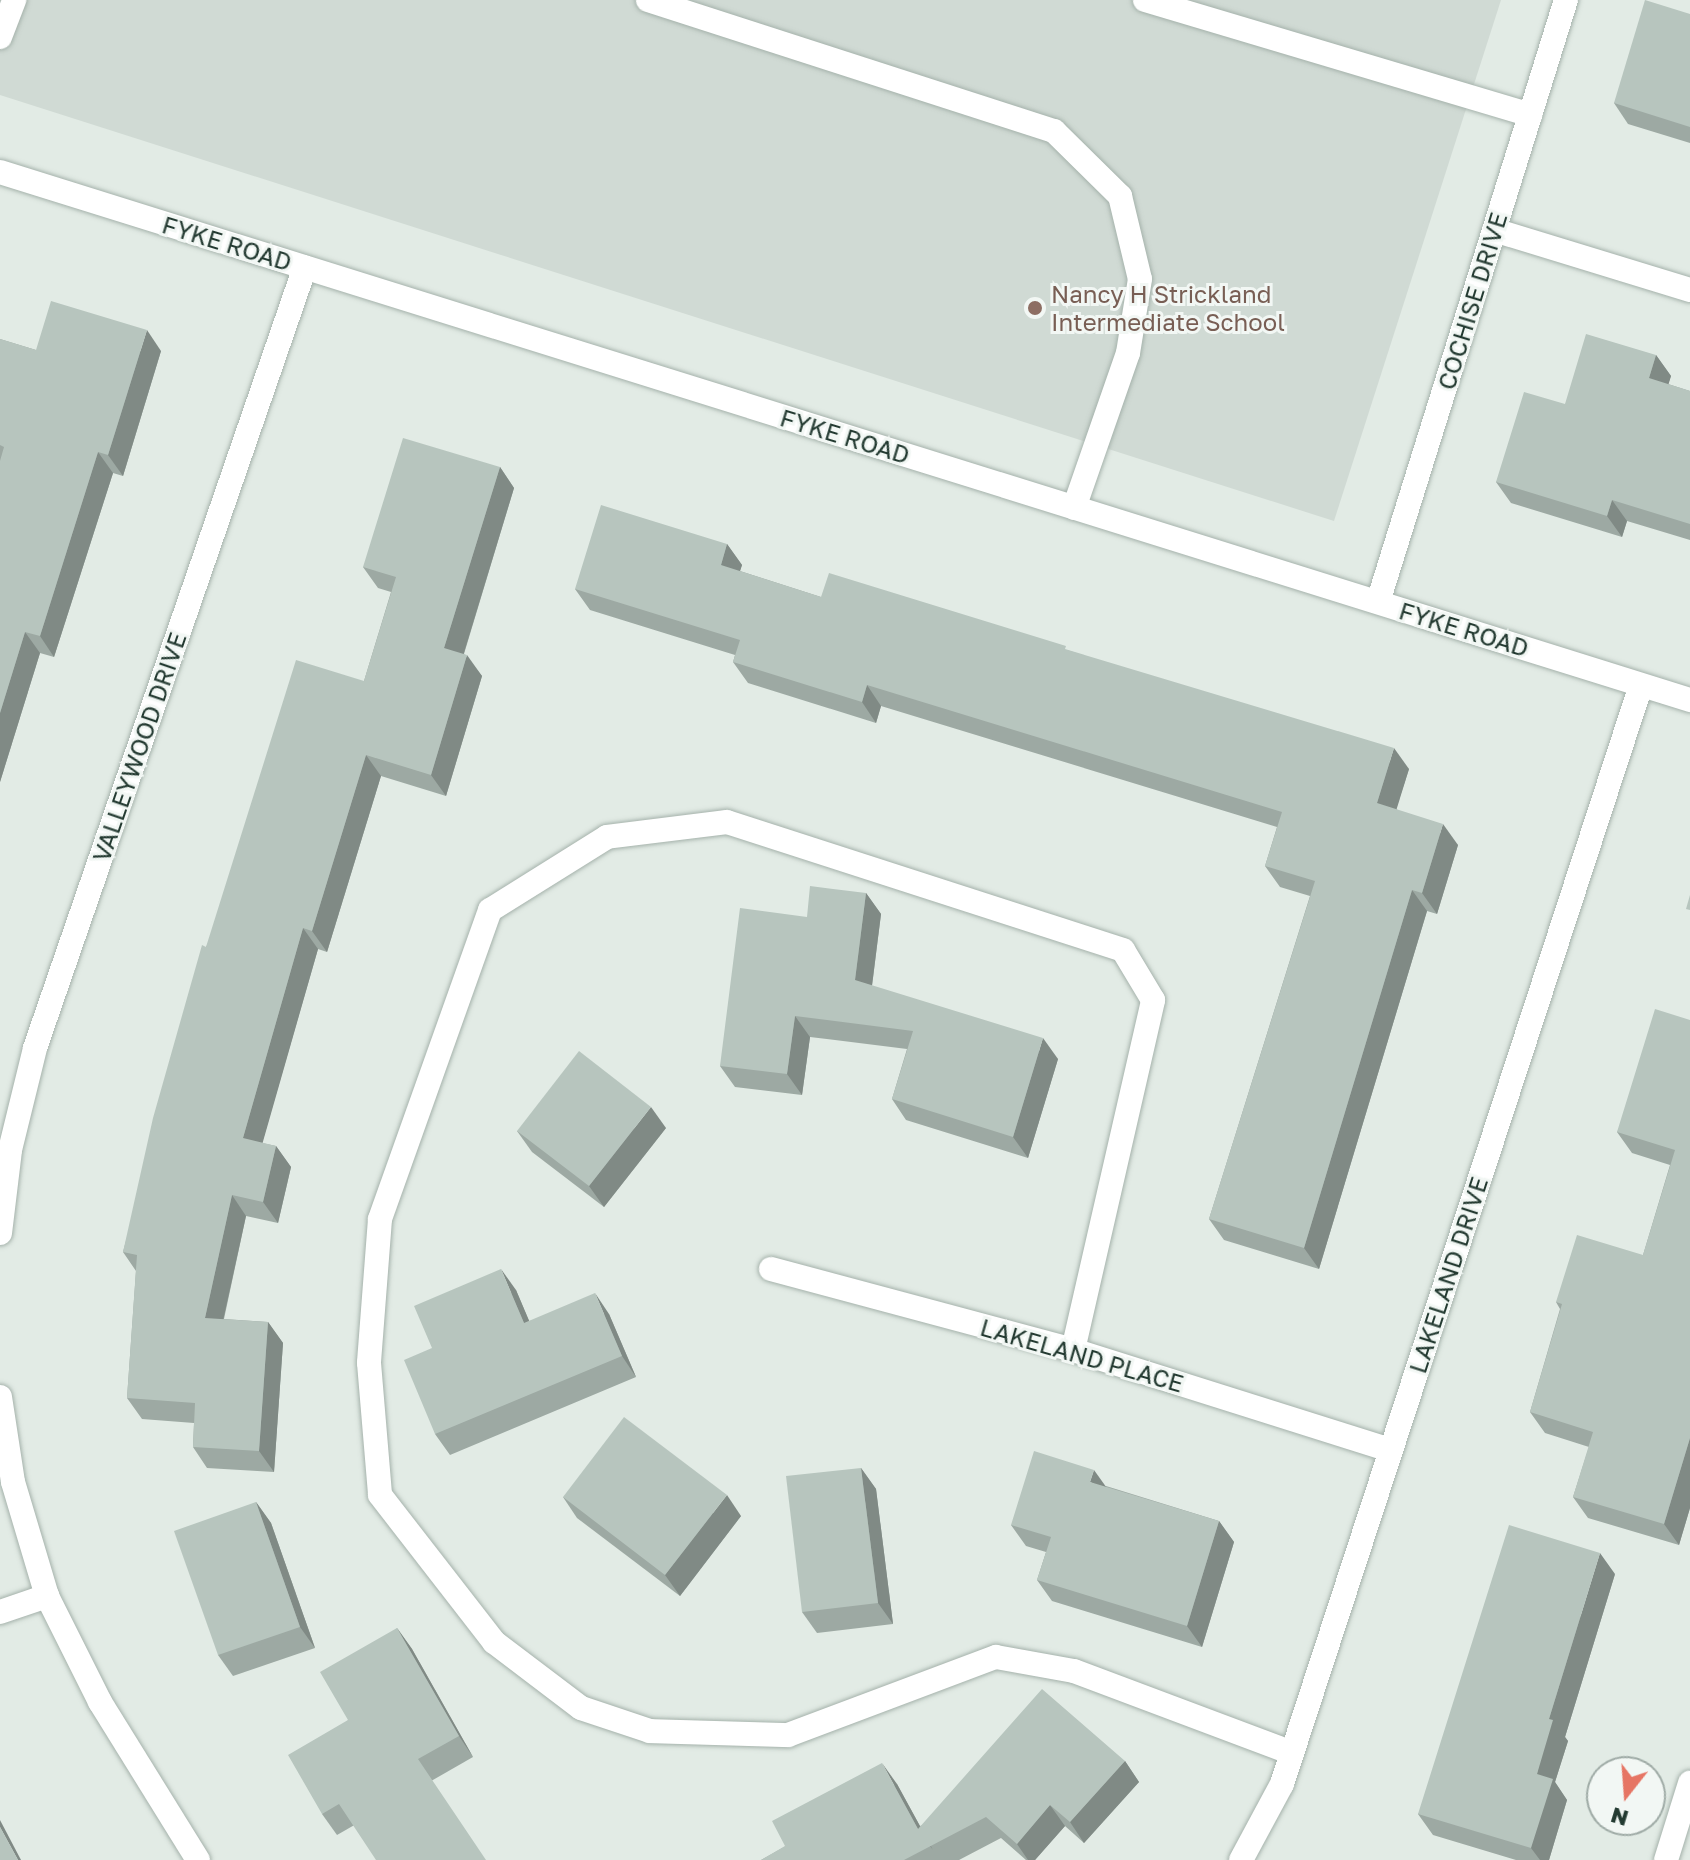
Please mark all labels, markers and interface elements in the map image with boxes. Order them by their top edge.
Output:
street label: COCHISE DRIVE [1431,209,1513,393]
street label: FYKE ROAD [159,210,295,276]
place label: Nancy H Strickland Intermediate School [1051,280,1285,336]
marker: Nancy H Strickland Intermediate School [1026,299,1044,317]
street label: FYKE ROAD [777,403,913,469]
street label: FYKE ROAD [1396,596,1532,662]
street label: VALLEYWOOD DRIVE [86,629,192,865]
street label: LAKELAND DRIVE [1403,1173,1493,1377]
street label: LAKELAND PLACE [977,1312,1187,1398]
north arrow [1586,1756,1666,1836]
text: N [1607,1802,1631,1833]

